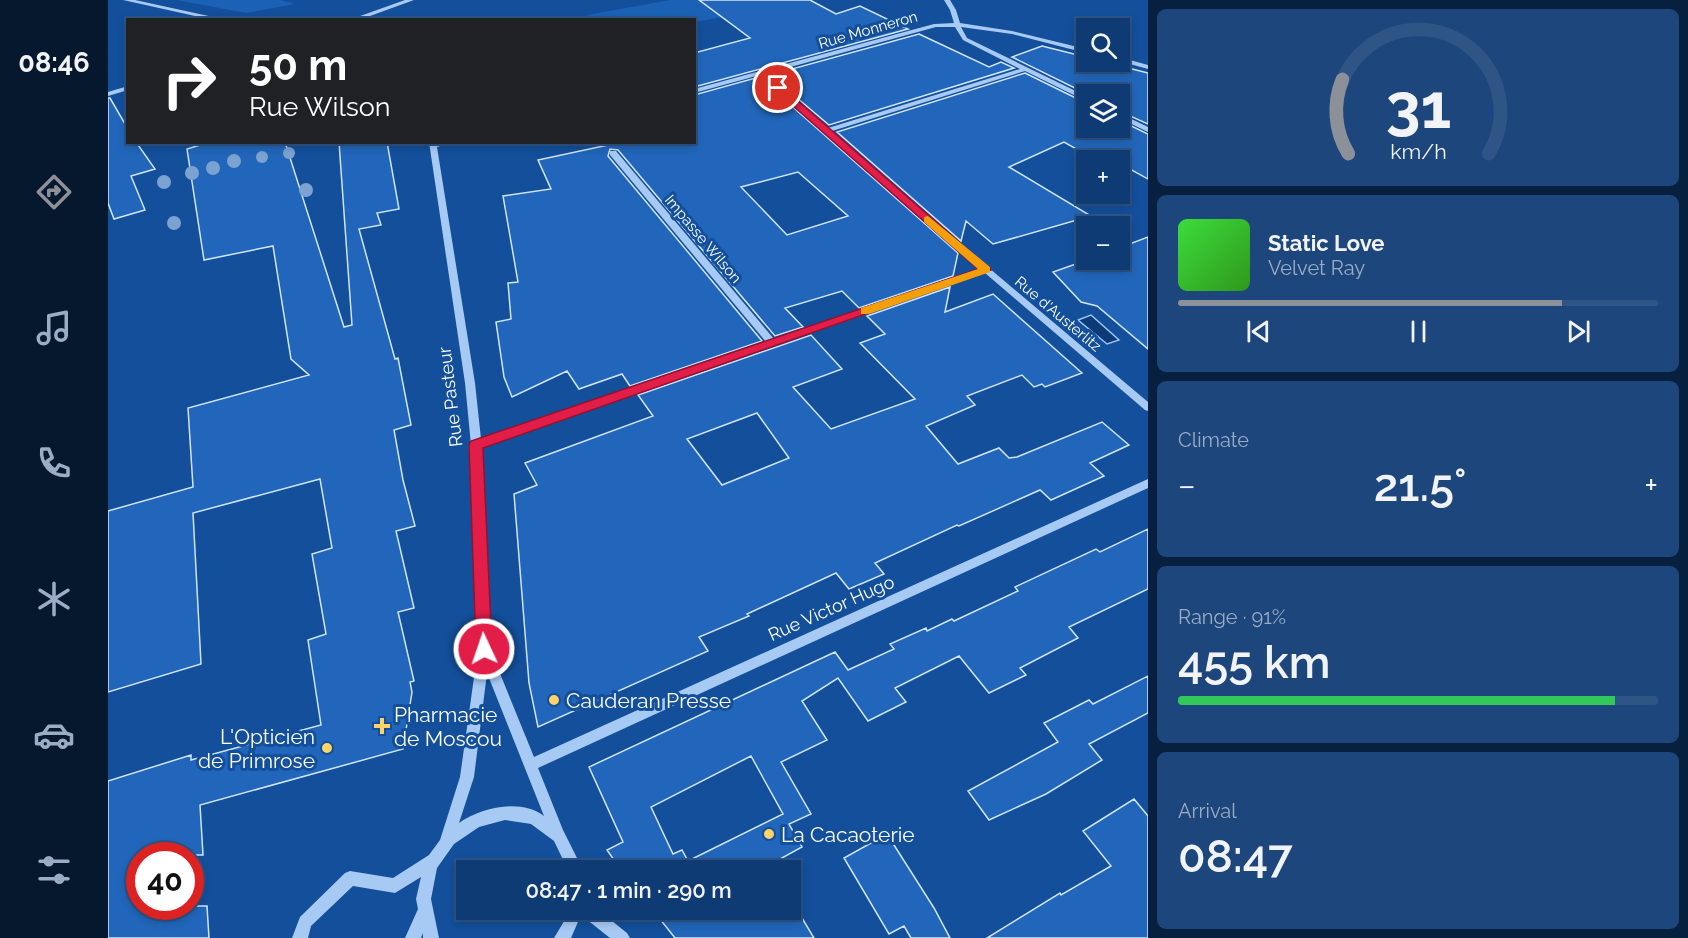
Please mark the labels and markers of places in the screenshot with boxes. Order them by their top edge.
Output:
pin [752,62,803,113]
place label: Cauderan Presse [566,688,731,713]
marker: Cauderan Presse [547,693,561,707]
place label: Pharmacie de Moscou [394,702,502,751]
marker: Pharmacie de Moscou [375,719,389,733]
place label: L'Opticien de Primrose [198,724,315,773]
marker: L'Opticien de Primrose [320,741,334,755]
place label: La Cacaoterie [781,822,915,847]
marker: La Cacaoterie [762,827,776,841]

